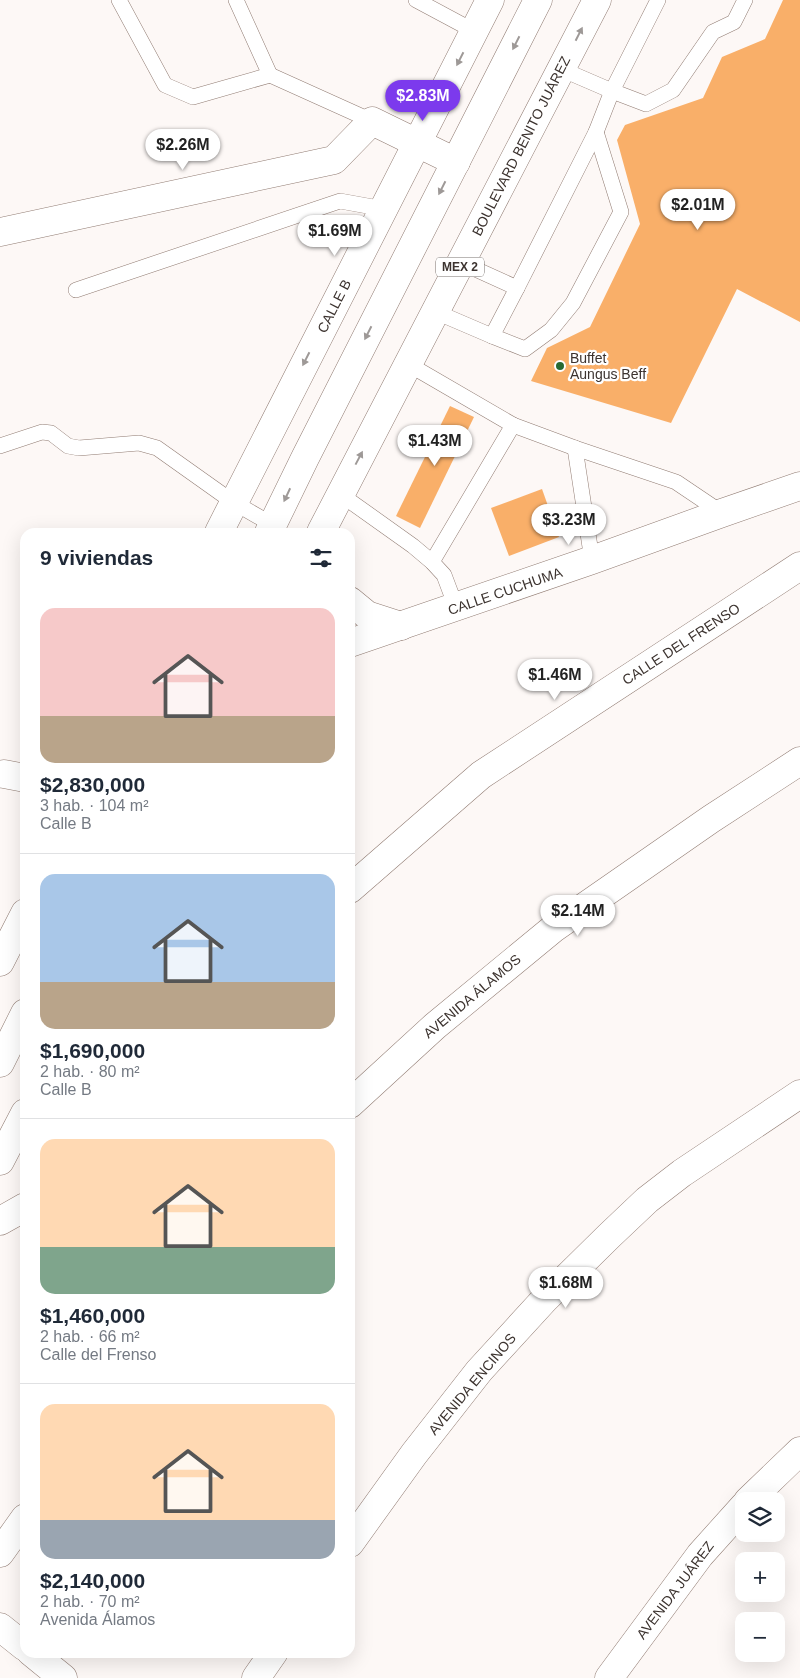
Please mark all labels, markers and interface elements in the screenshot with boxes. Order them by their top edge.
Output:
one-way arrow [575,27,583,42]
one-way arrow [512,36,520,51]
one-way arrow [456,52,464,66]
street label: BOULEVARD BENITO JUÁREZ [469,53,574,238]
pin: $2.83M [382,80,464,122]
text: $2.83M [396,87,450,104]
pin: $2.26M [142,128,224,171]
text: $2.26M [156,136,210,153]
one-way arrow [438,181,446,195]
pin: $2.01M [657,188,739,231]
text: $2.01M [671,196,725,213]
pin: $1.69M [294,214,376,257]
text: $1.69M [308,222,362,239]
road number: MEX 2 [436,258,484,276]
street label: CALLE B [314,277,354,335]
one-way arrow [364,326,372,340]
place label: Buffet Aungus Beff [570,350,646,382]
one-way arrow [302,352,310,367]
marker: Buffet Aungus Beff [554,360,566,372]
pin: $1.43M [394,424,476,467]
text: $1.43M [408,432,462,449]
one-way arrow [355,451,363,465]
one-way arrow [283,488,291,502]
pin: $3.23M [528,504,610,546]
text: $3.23M [542,511,596,528]
icon: filters [307,544,335,572]
text: 9 viviendas [40,546,153,569]
street label: CALLE CUCHUMA [446,564,565,618]
street label: CALLE DEL FRENSO [619,600,743,688]
icon: home [143,641,233,731]
pin: $1.46M [514,658,596,701]
text: $1.46M [528,666,582,683]
text: $2,830,000 [40,773,145,796]
text: 3 hab. · 104 m² [40,797,149,814]
text: Calle B [40,815,92,832]
pin: $2.14M [537,894,619,937]
text: $2.14M [551,902,605,919]
icon: home [143,906,233,996]
street label: AVENIDA ÁLAMOS [420,951,524,1041]
text: $1,690,000 [40,1039,145,1062]
text: 2 hab. · 80 m² [40,1063,140,1080]
text: Calle B [40,1081,92,1098]
icon: home [143,1171,233,1261]
pin: $1.68M [525,1266,607,1309]
text: $1.68M [539,1274,593,1291]
text: $1,460,000 [40,1304,145,1327]
text: 2 hab. · 66 m² [40,1328,140,1345]
street label: AVENIDA ENCINOS [425,1330,519,1438]
text: Calle del Frenso [40,1346,157,1363]
icon: home [143,1436,233,1526]
map controls [735,1492,785,1662]
button: layers [735,1492,785,1542]
street label: AVENIDA JUÁREZ [633,1538,717,1642]
button: + [735,1552,785,1602]
text: $2,140,000 [40,1569,145,1592]
text: 2 hab. · 70 m² [40,1593,140,1610]
text: Avenida Álamos [40,1611,155,1628]
button: − [735,1612,785,1662]

